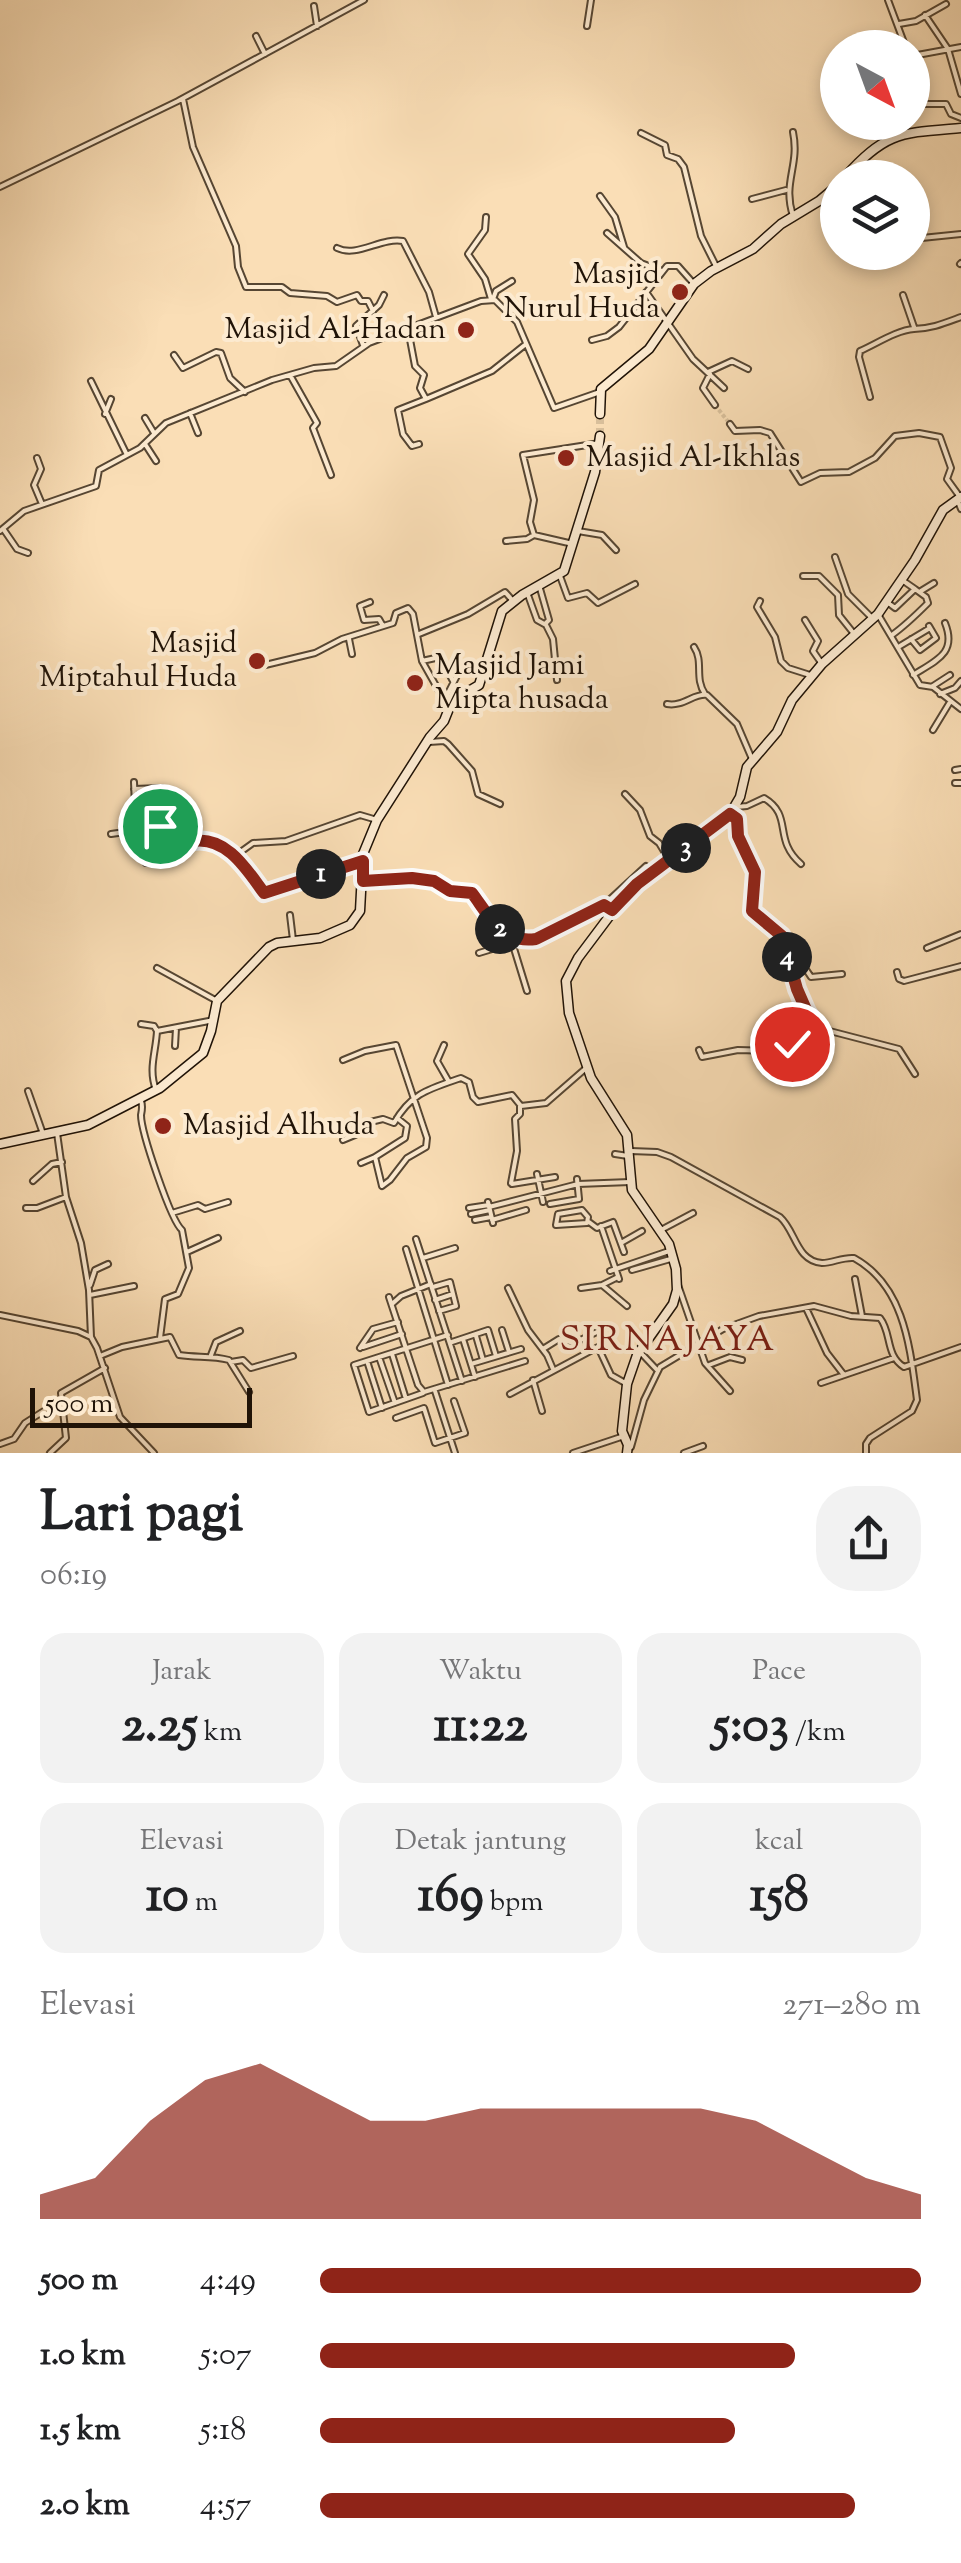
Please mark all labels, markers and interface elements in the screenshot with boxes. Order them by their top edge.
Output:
north arrow [820,30,930,140]
map controls [820,30,930,270]
button: layers [820,160,930,270]
place label: Masjid Nurul Huda [504,254,660,331]
marker: Masjid Nurul Huda [669,281,691,303]
place label: Masjid Al-Hadan [224,309,446,352]
marker: Masjid Al-Hadan [455,319,477,341]
place label: Masjid Al-Ikhlas [586,437,800,480]
marker: Masjid Al-Ikhlas [555,447,577,469]
place label: Masjid Miptahul Huda [39,623,237,700]
place label: Masjid Jami Mipta husada [435,645,609,722]
marker: Masjid Miptahul Huda [246,650,268,672]
marker: Masjid Jami Mipta husada [404,672,426,694]
pin [118,784,203,869]
icon: arrive [133,799,188,854]
pin: 3 [661,823,711,873]
text: 3 [680,828,692,868]
pin: 1 [296,849,346,899]
text: 1 [316,854,326,894]
pin: 2 [475,904,525,954]
text: 2 [493,909,507,949]
pin: 4 [762,932,812,982]
text: 4 [780,937,794,977]
pin [750,1002,835,1087]
icon: check [765,1017,820,1072]
place label: Masjid Alhuda [183,1105,375,1148]
marker: Masjid Alhuda [152,1115,174,1137]
district label: SIRNAJAYA [559,1316,777,1367]
scale bar [30,1383,252,1428]
text: 500 m [45,1385,113,1425]
text: Lari pagi [40,1476,243,1555]
button: share [816,1486,921,1591]
text: 06:19 [40,1553,107,1599]
text: Jarak [152,1652,211,1692]
text: Waktu [439,1652,522,1692]
text: Pace [752,1652,806,1692]
text: 2.25 [121,1692,198,1764]
text: 11:22 [434,1692,527,1764]
text: 5:03 [713,1692,789,1764]
text: km [198,1713,242,1753]
text: /km [789,1713,846,1753]
text: Elevasi [140,1822,224,1862]
text: Detak jantung [395,1822,566,1862]
text: kcal [755,1822,803,1862]
text: 10 [146,1862,189,1934]
text: 169 [418,1862,484,1934]
text: 158 [750,1862,809,1934]
text: m [189,1883,218,1923]
text: bpm [484,1883,543,1923]
text: Elevasi [40,1983,136,2029]
text: 271–280 m [783,1983,921,2029]
text: 500 m [40,2258,118,2304]
text: 4:49 [200,2258,256,2304]
text: 1.0 km [40,2333,126,2379]
text: 5:07 [200,2333,252,2379]
text: 1.5 km [40,2408,121,2454]
text: 5:18 [200,2408,246,2454]
text: 2.0 km [40,2483,130,2529]
text: 4:57 [200,2483,251,2529]

